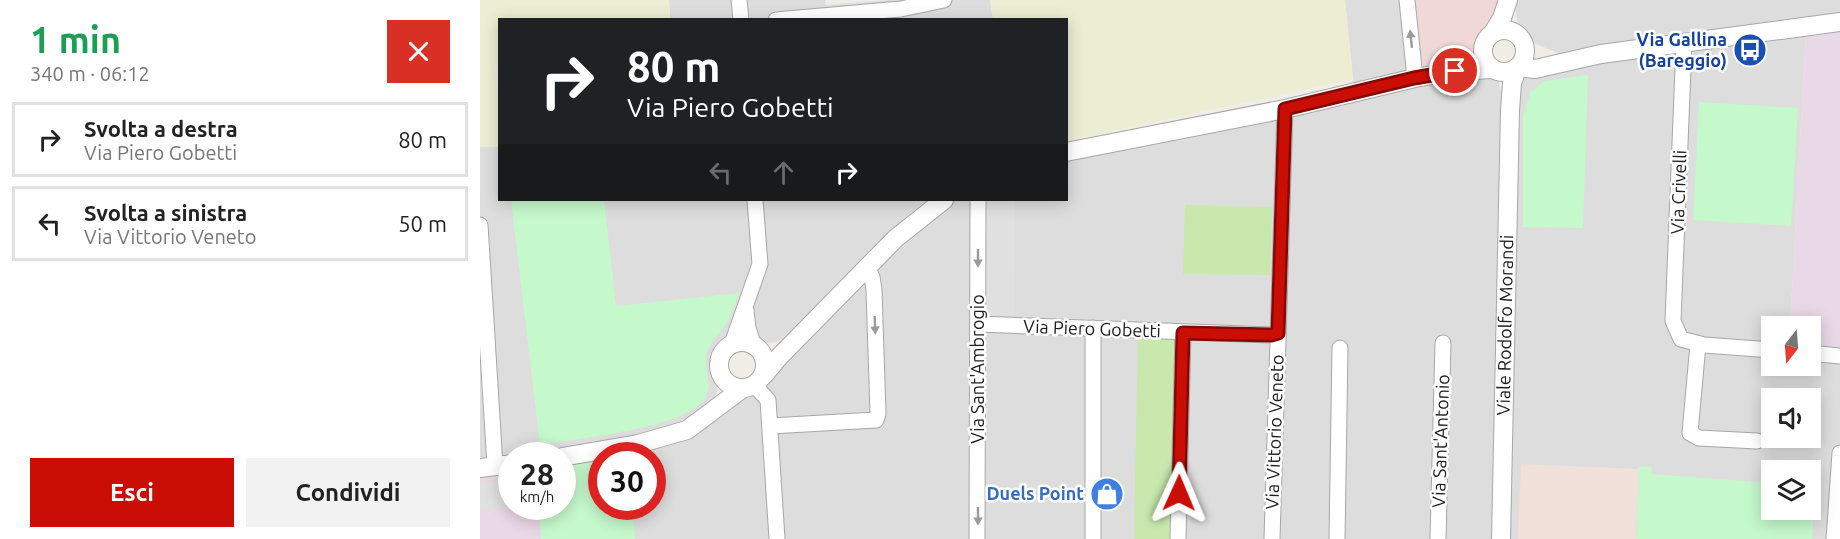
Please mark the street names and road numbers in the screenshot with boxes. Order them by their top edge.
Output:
street label: Via Crivelli [1667,149,1689,235]
street label: Viale Rodolfo Morandi [1493,234,1516,416]
street label: Via Sant'Ambrogio [967,294,987,444]
street label: Via Piero Gobetti [1023,316,1161,340]
street label: Via Vittorio Veneto [1261,354,1287,510]
street label: Via Sant'Antonio [1428,374,1452,508]

